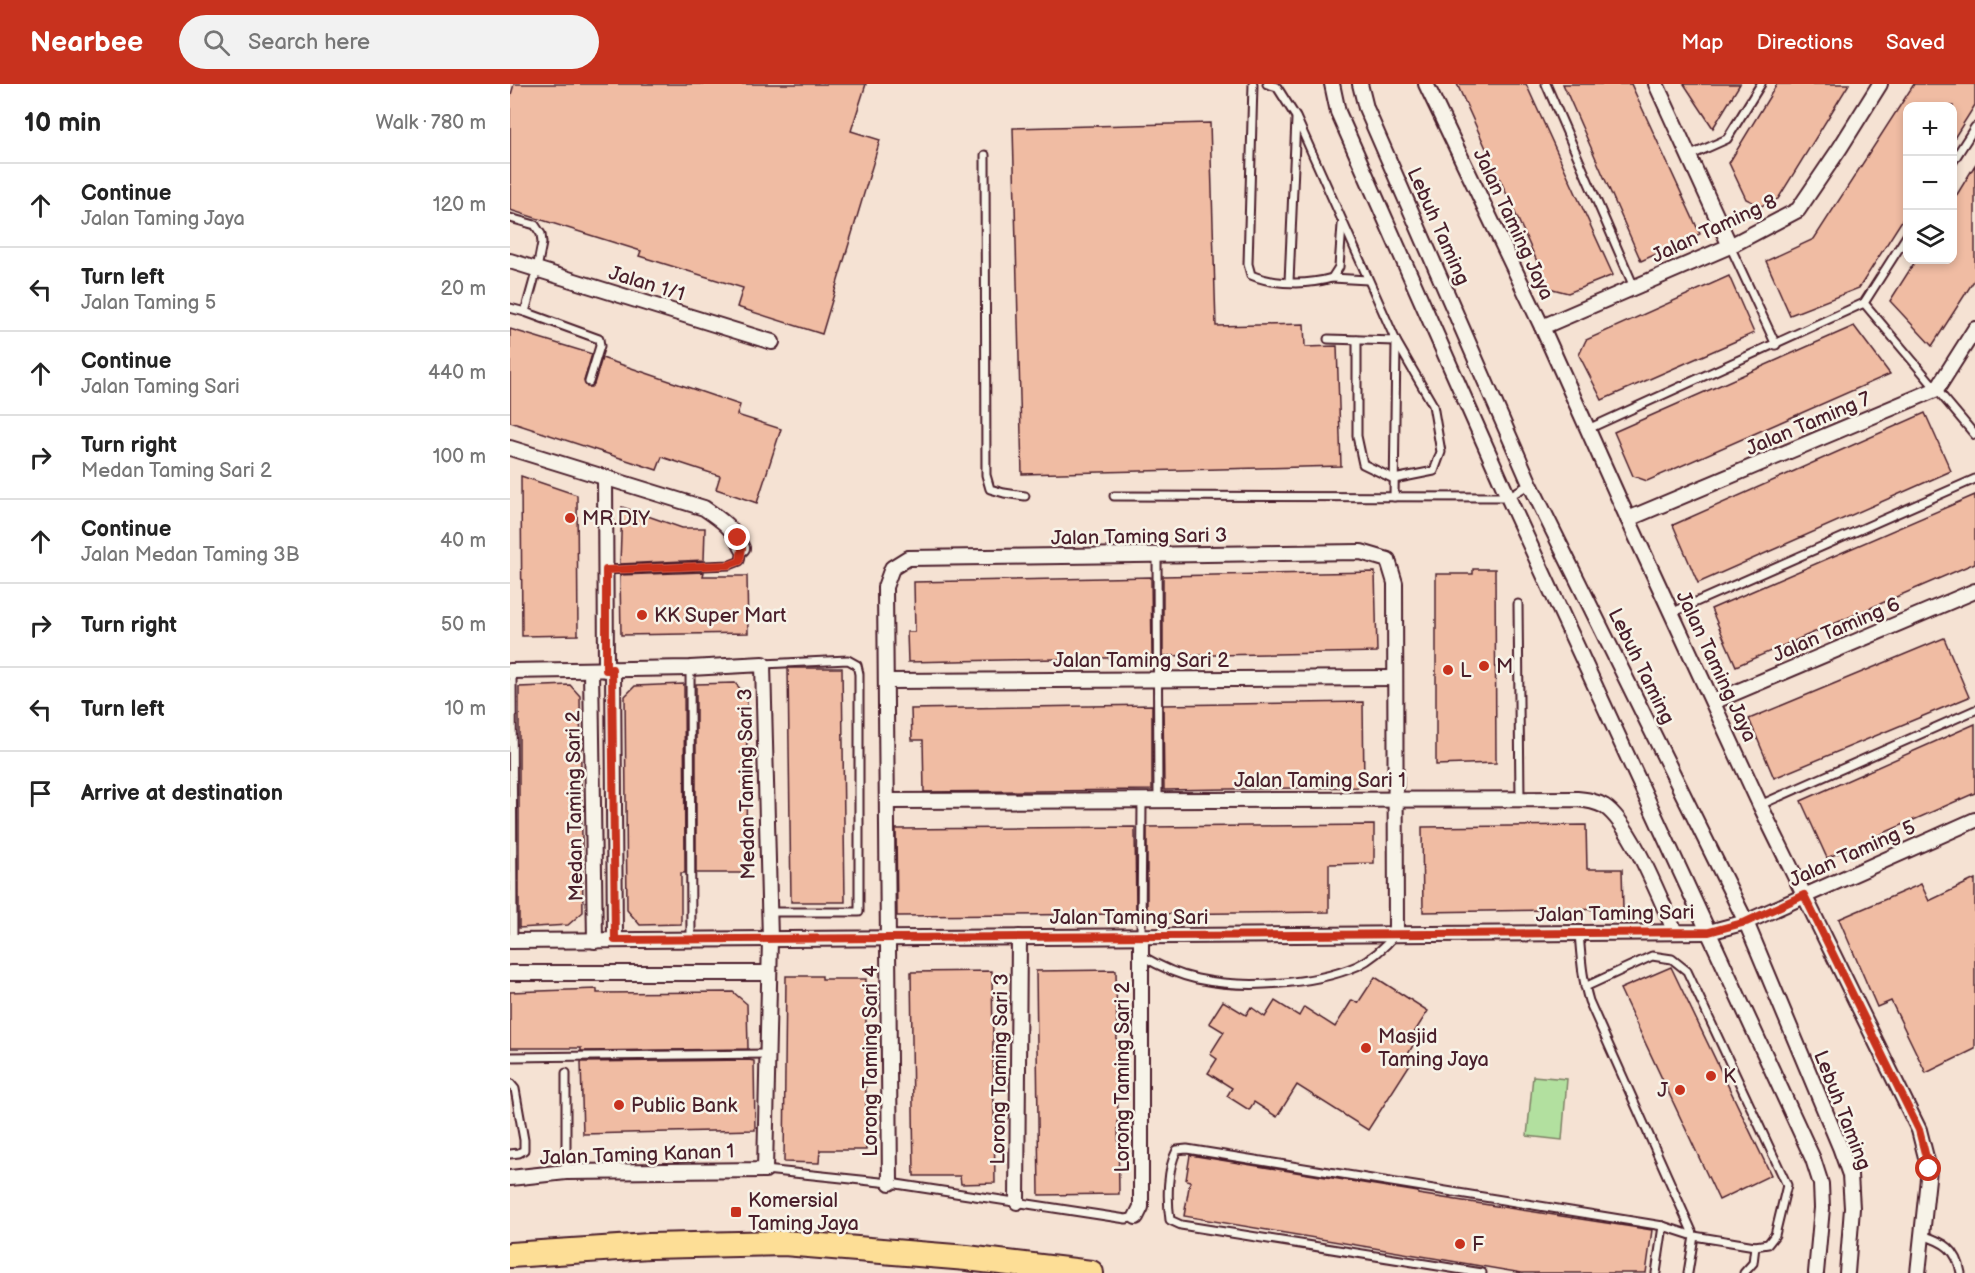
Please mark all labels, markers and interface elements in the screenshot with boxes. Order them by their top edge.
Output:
search box [179,15,599,69]
text: Nearbee [30,26,143,59]
icon: search [200,26,233,59]
text: Search here [248,29,370,56]
text: Map [1681,30,1724,55]
text: Directions [1757,30,1853,55]
text: Saved [1886,30,1945,55]
map controls [1903,102,1957,264]
button: + [1903,102,1957,156]
text: 10 min [24,108,101,139]
text: Walk · 780 m [376,111,486,135]
street label: Jalan Taming Jaya [1468,145,1559,304]
button: − [1903,156,1957,210]
street label: Lebuh Taming [1401,164,1475,289]
text: Continue [81,180,171,207]
icon: ahead [24,189,57,222]
street label: Jalan Taming 8 [1648,189,1781,268]
text: 120 m [433,193,486,217]
text: Jalan Taming Jaya [81,207,245,231]
button: layers [1903,210,1957,264]
street label: Jalan 1/1 [606,261,688,307]
text: Turn left [81,264,165,291]
icon: left [24,273,57,306]
text: 20 m [441,277,486,301]
text: Jalan Taming 5 [81,291,216,315]
text: Continue [81,348,171,375]
icon: ahead [24,357,57,390]
text: 440 m [428,361,486,385]
text: Jalan Taming Sari [81,375,240,399]
street label: Jalan Taming 7 [1742,387,1874,461]
text: Turn right [81,432,177,459]
icon: right [24,441,57,474]
text: 100 m [433,445,486,469]
text: Medan Taming Sari 2 [81,459,272,483]
place label: MR.DIY [582,507,650,531]
marker: MR.DIY [563,511,577,525]
text: Continue [81,516,171,543]
street label: Jalan Taming Sari 3 [1051,523,1227,551]
route end [724,524,750,550]
icon: ahead [24,525,57,558]
text: 40 m [440,529,486,553]
text: Jalan Medan Taming 3B [81,543,299,567]
street label: Jalan Taming Jaya [1671,587,1762,746]
street label: Jalan Taming 6 [1769,592,1904,668]
place label: KK Super Mart [654,604,786,628]
street label: Lebuh Taming [1603,605,1680,728]
marker: KK Super Mart [635,608,649,622]
icon: right [24,609,57,642]
text: Turn right [81,612,177,639]
text: 50 m [441,613,486,637]
street label: Jalan Taming Sari 2 [1053,649,1229,673]
place label: M [1496,655,1513,679]
place label: L [1460,659,1472,683]
marker: M [1477,659,1491,673]
marker: L [1441,663,1455,677]
street label: Medan Taming Sari 3 [733,688,761,880]
icon: left [24,693,57,726]
text: Turn left [81,696,165,723]
text: 10 m [445,697,486,721]
street label: Medan Taming Sari 2 [561,710,589,902]
street label: Jalan Taming Sari 1 [1234,769,1406,793]
icon: arrive [24,777,57,810]
text: Arrive at destination [81,780,283,807]
street label: Jalan Taming 5 [1786,815,1919,892]
street label: Jalan Taming Sari [1535,901,1695,927]
street label: Jalan Taming Sari [1050,906,1208,930]
street label: Lorong Taming Sari 4 [859,965,883,1157]
street label: Lorong Taming Sari 3 [986,973,1014,1165]
street label: Lorong Taming Sari 2 [1111,981,1135,1172]
place label: Masjid Taming Jaya [1378,1025,1489,1072]
marker: Masjid Taming Jaya [1359,1041,1373,1055]
street label: Lebuh Taming [1808,1047,1876,1174]
place label: K [1723,1065,1736,1089]
marker: K [1704,1069,1718,1083]
place label: J [1657,1079,1668,1103]
marker: J [1673,1083,1687,1097]
place label: Public Bank [631,1094,737,1118]
marker: Public Bank [612,1098,626,1112]
street label: Jalan Taming Kanan 1 [539,1140,735,1170]
route start [1915,1155,1941,1181]
place label: Komersial Taming Jaya [748,1189,859,1236]
marker: Komersial Taming Jaya [729,1205,743,1219]
place label: F [1472,1233,1484,1257]
marker: F [1453,1237,1467,1251]

